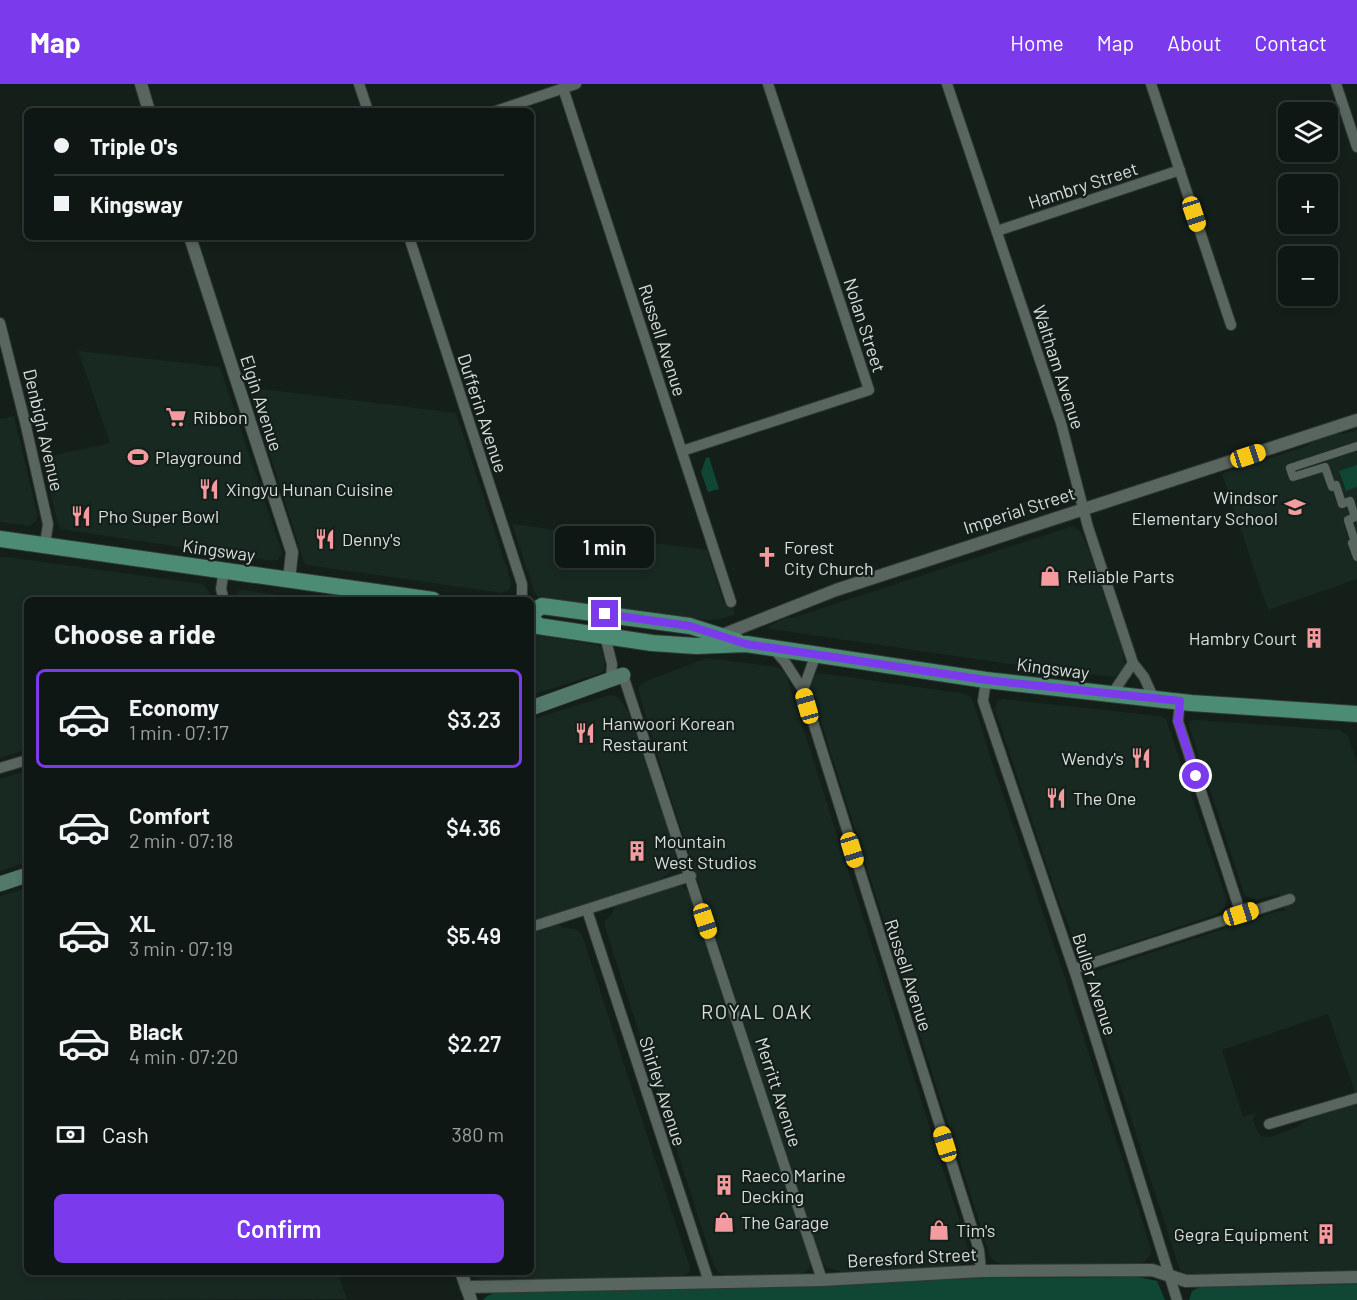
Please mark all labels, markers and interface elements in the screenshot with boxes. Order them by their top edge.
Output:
text: Map [30,25,81,59]
text: Home [1010,30,1064,55]
text: Map [1097,30,1134,55]
text: About [1167,30,1222,55]
text: Contact [1255,30,1327,55]
map controls [1278,102,1338,306]
button: layers [1278,102,1338,162]
text: Triple O's [90,133,178,159]
street label: Hambry Street [1026,157,1140,213]
button: + [1278,174,1338,234]
text: Kingsway [90,191,183,217]
car [1180,194,1208,234]
button: − [1278,246,1338,306]
street label: Nolan Street [839,275,891,375]
street label: Russell Avenue [635,281,691,399]
street label: Waltham Avenue [1029,302,1089,432]
street label: Dufferin Avenue [453,351,513,475]
street label: Elgin Avenue [236,352,288,454]
street label: Denbigh Avenue [19,367,69,493]
supermarket icon: Ribbon [164,405,188,429]
place label: Ribbon [193,406,248,428]
car [1228,442,1268,470]
sports icon: Playground [126,445,150,469]
place label: Playground [155,446,242,468]
restaurant icon: Xingyu Hunan Cuisine [197,477,221,501]
place label: Xingyu Hunan Cuisine [226,478,393,500]
street label: Imperial Street [960,482,1078,538]
place label: Windsor Elementary School [1131,486,1278,529]
school or university icon: Windsor Elementary School [1283,495,1307,519]
restaurant icon: Pho Super Bowl [69,504,93,528]
place label: Pho Super Bowl [98,505,219,527]
restaurant icon: Denny's [313,527,337,551]
callout: 1 min [556,527,654,569]
place label: Denny's [342,528,401,550]
street label: Kingsway [181,534,257,566]
text: 1 min [583,535,626,559]
place label: Forest City Church [784,536,874,579]
church icon: Forest City Church [755,545,779,569]
shop icon: Reliable Parts [1038,564,1062,588]
place label: Reliable Parts [1067,565,1174,587]
route end [591,600,618,627]
text: Choose a ride [54,617,216,649]
building icon: Hambry Court [1302,626,1326,650]
place label: Hambry Court [1189,627,1297,649]
street label: Kingsway [1015,653,1091,683]
car [793,686,821,726]
icon: car [57,692,111,746]
text: Economy [129,694,219,720]
text: $3.23 [447,706,501,732]
place label: Hanwoori Korean Restaurant [602,712,735,755]
text: 1 min · 07:17 [129,720,229,744]
restaurant icon: Hanwoori Korean Restaurant [573,721,597,745]
restaurant icon: Wendy's [1129,746,1153,770]
place label: Wendy's [1061,747,1124,769]
route start [1182,762,1209,789]
restaurant icon: The One [1044,786,1068,810]
place label: The One [1073,787,1136,809]
icon: car [57,800,111,854]
text: Comfort [129,802,210,828]
text: $4.36 [446,814,501,840]
text: 2 min · 07:18 [129,828,233,852]
place label: Mountain West Studios [654,830,757,873]
car [838,830,866,870]
building icon: Mountain West Studios [625,839,649,863]
car [1221,900,1261,928]
car [691,901,719,941]
icon: car [57,908,111,962]
text: XL [129,910,155,936]
street label: Russell Avenue [881,916,937,1034]
text: $5.49 [446,922,501,948]
street label: Buller Avenue [1068,930,1122,1038]
text: 3 min · 07:19 [129,936,233,960]
district label: ROYAL OAK [701,999,813,1023]
icon: car [57,1016,111,1070]
text: Black [129,1018,183,1044]
text: $2.27 [448,1030,501,1056]
street label: Shirley Avenue [635,1033,691,1149]
street label: Merritt Avenue [751,1034,807,1150]
text: 4 min · 07:20 [129,1044,238,1068]
icon: cash [54,1118,87,1151]
text: Cash [102,1121,149,1147]
text: 380 m [451,1122,504,1146]
car [931,1124,959,1164]
place label: Raeco Marine Decking [741,1164,846,1207]
building icon: Raeco Marine Decking [712,1173,736,1197]
button: Confirm [54,1194,504,1263]
shop icon: The Garage [712,1210,736,1234]
place label: The Garage [741,1211,829,1233]
shop icon: Tim's [927,1218,951,1242]
place label: Tim's [956,1219,996,1241]
building icon: Gegra Equipment [1314,1222,1338,1246]
place label: Gegra Equipment [1174,1223,1309,1245]
street label: Beresford Street [847,1243,977,1271]

